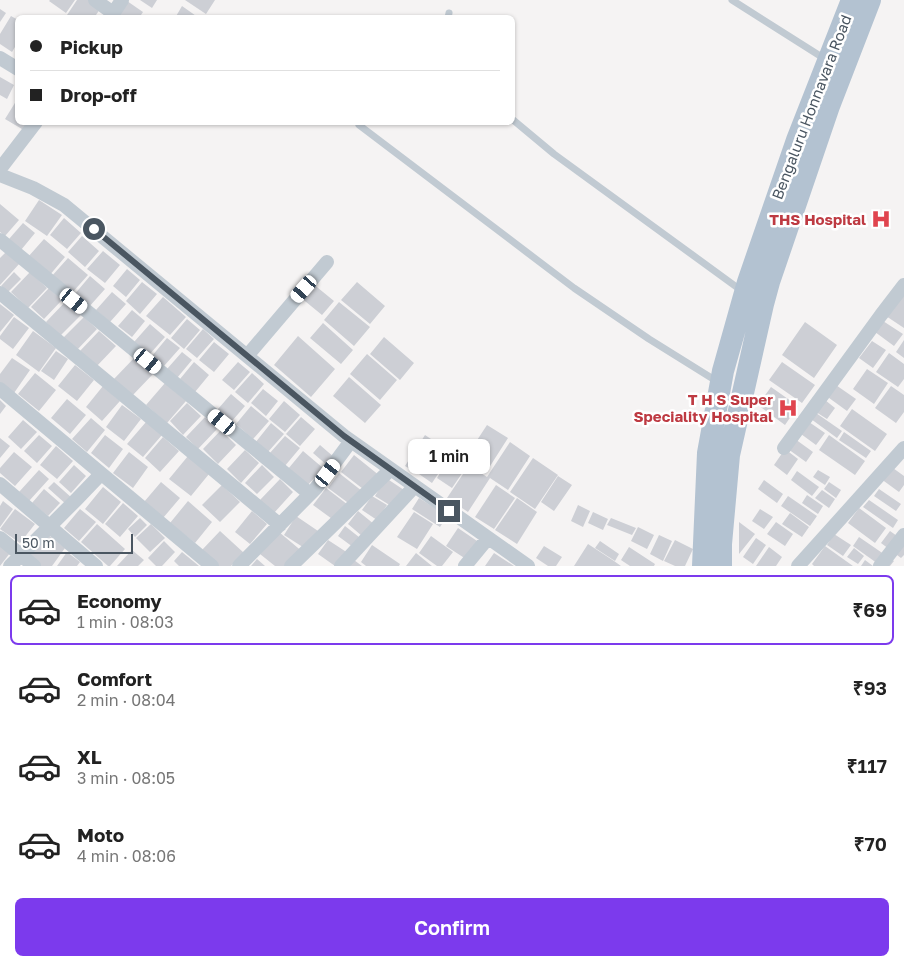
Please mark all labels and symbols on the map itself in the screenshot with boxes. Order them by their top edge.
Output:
street label: Bengaluru Honnavara Road [767,12,855,202]
hospital icon: THS Hospital [870,208,892,230]
place label: THS Hospital [769,210,866,228]
route start [83,218,105,240]
car [288,273,319,305]
car [57,286,90,316]
car [131,346,164,376]
place label: T H S Super Speciality Hospital [634,390,773,425]
hospital icon: T H S Super Speciality Hospital [777,397,799,419]
car [205,407,238,437]
callout: 1 min [408,438,490,474]
car [312,457,343,489]
route end [438,500,460,522]
scale bar [15,531,132,554]

